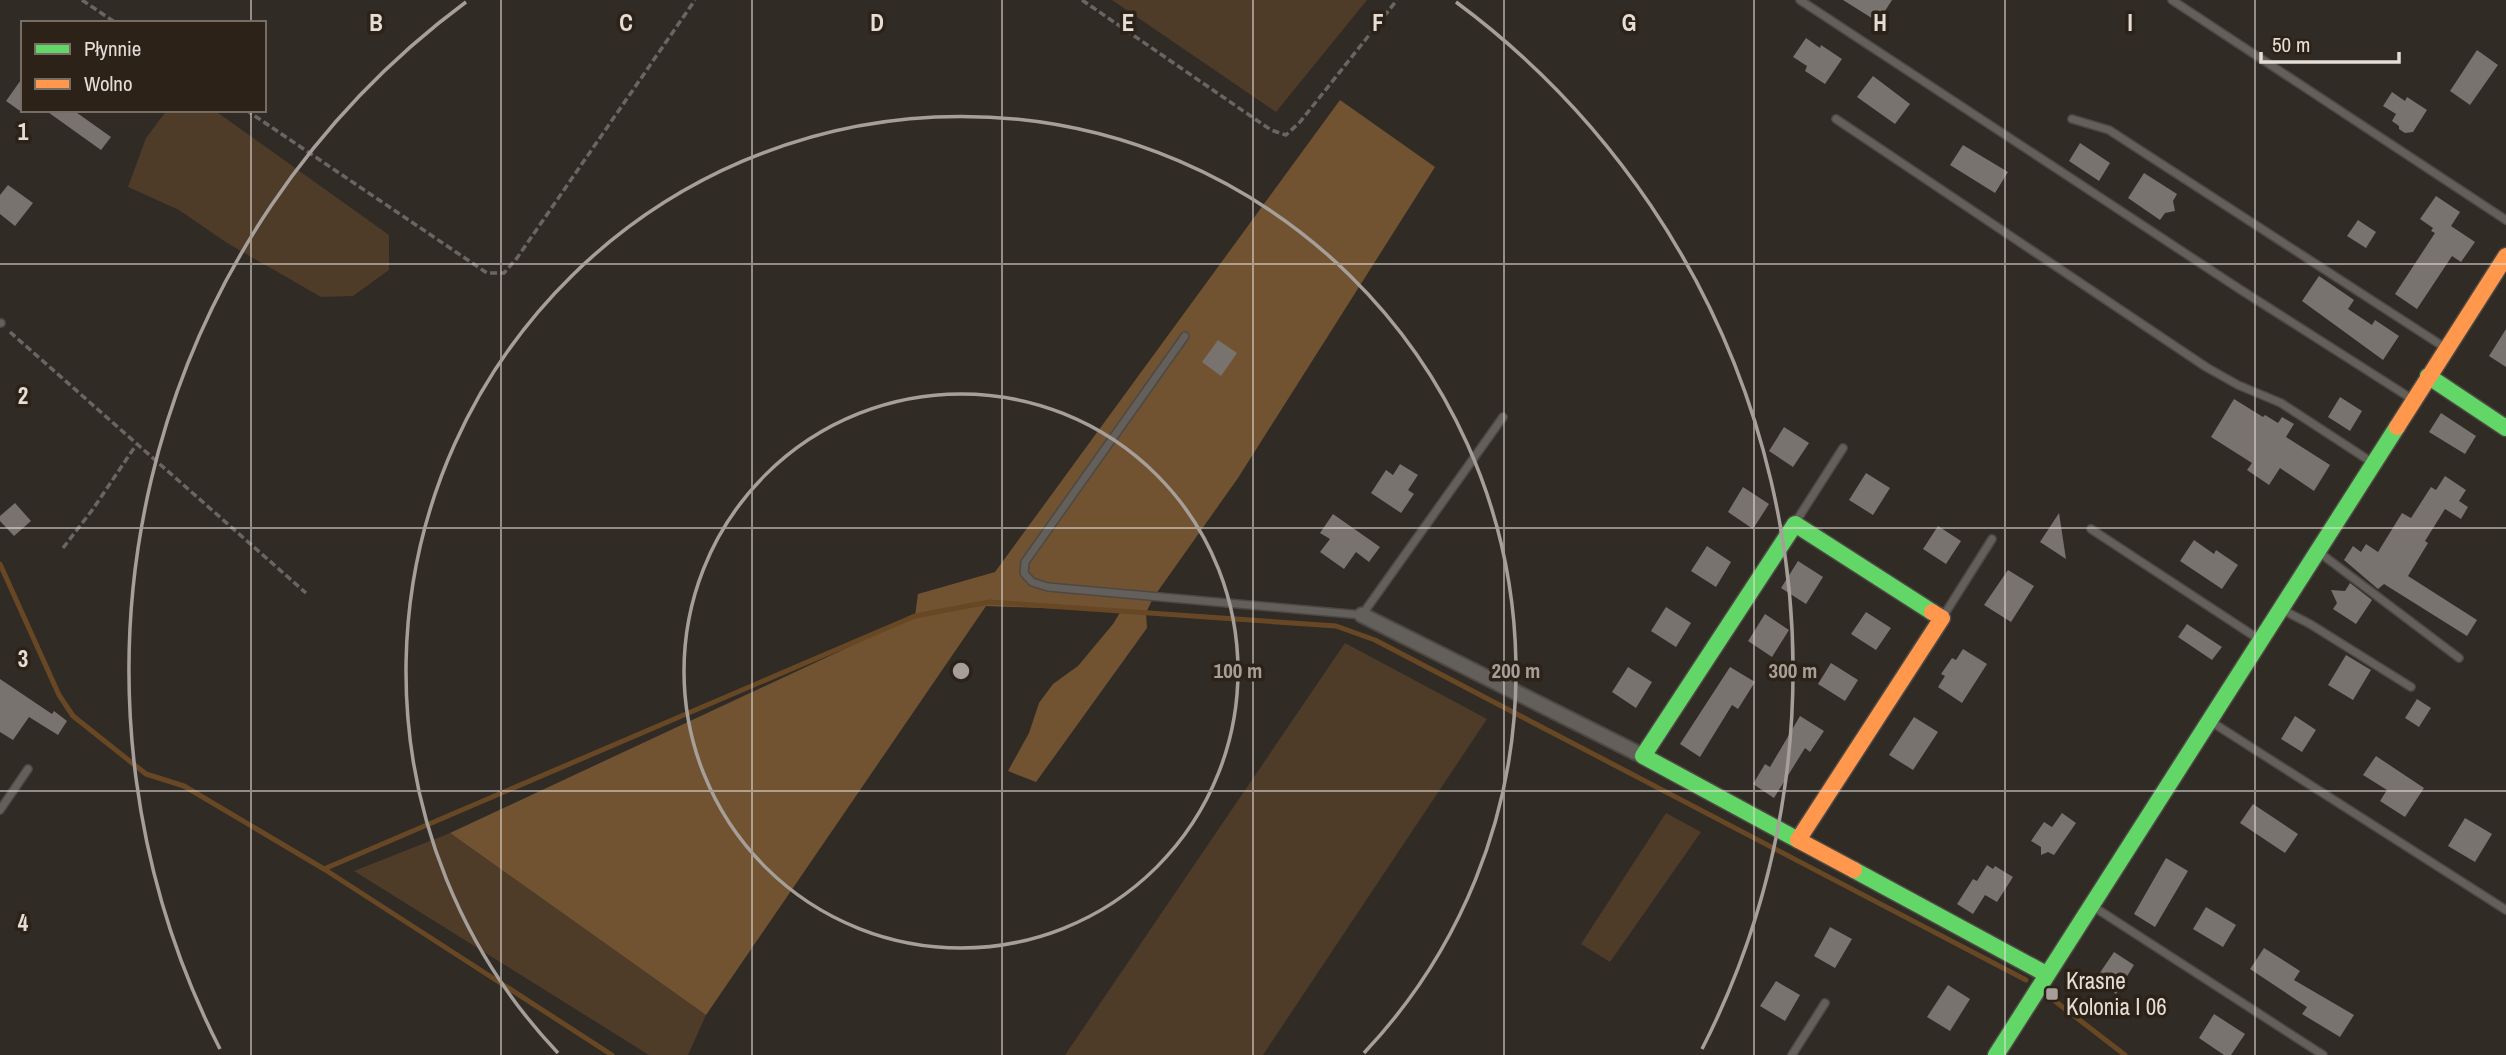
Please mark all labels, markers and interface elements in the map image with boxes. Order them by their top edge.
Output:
text: B [369,7,383,38]
text: C [619,7,633,38]
text: D [870,7,884,38]
text: E [1122,7,1134,38]
text: F [1372,7,1384,38]
text: G [1622,7,1636,38]
text: H [1873,7,1887,38]
text: I [2127,7,2133,38]
legend [21,21,266,112]
scale bar [2261,21,2399,65]
text: 50 m [2272,30,2310,59]
text: Płynnie [84,34,141,63]
text: Wolno [84,69,133,98]
text: 1 [18,116,29,147]
text: 2 [18,380,28,411]
text: 3 [18,643,28,674]
text: 100 m [1214,656,1262,685]
text: 200 m [1492,656,1540,685]
text: 300 m [1769,656,1817,685]
centre of rings [949,659,973,683]
text: 4 [18,907,29,938]
place label: Krasne Kolonia I 06 [2066,965,2167,1022]
marker: Krasne Kolonia I 06 [2044,986,2060,1002]

